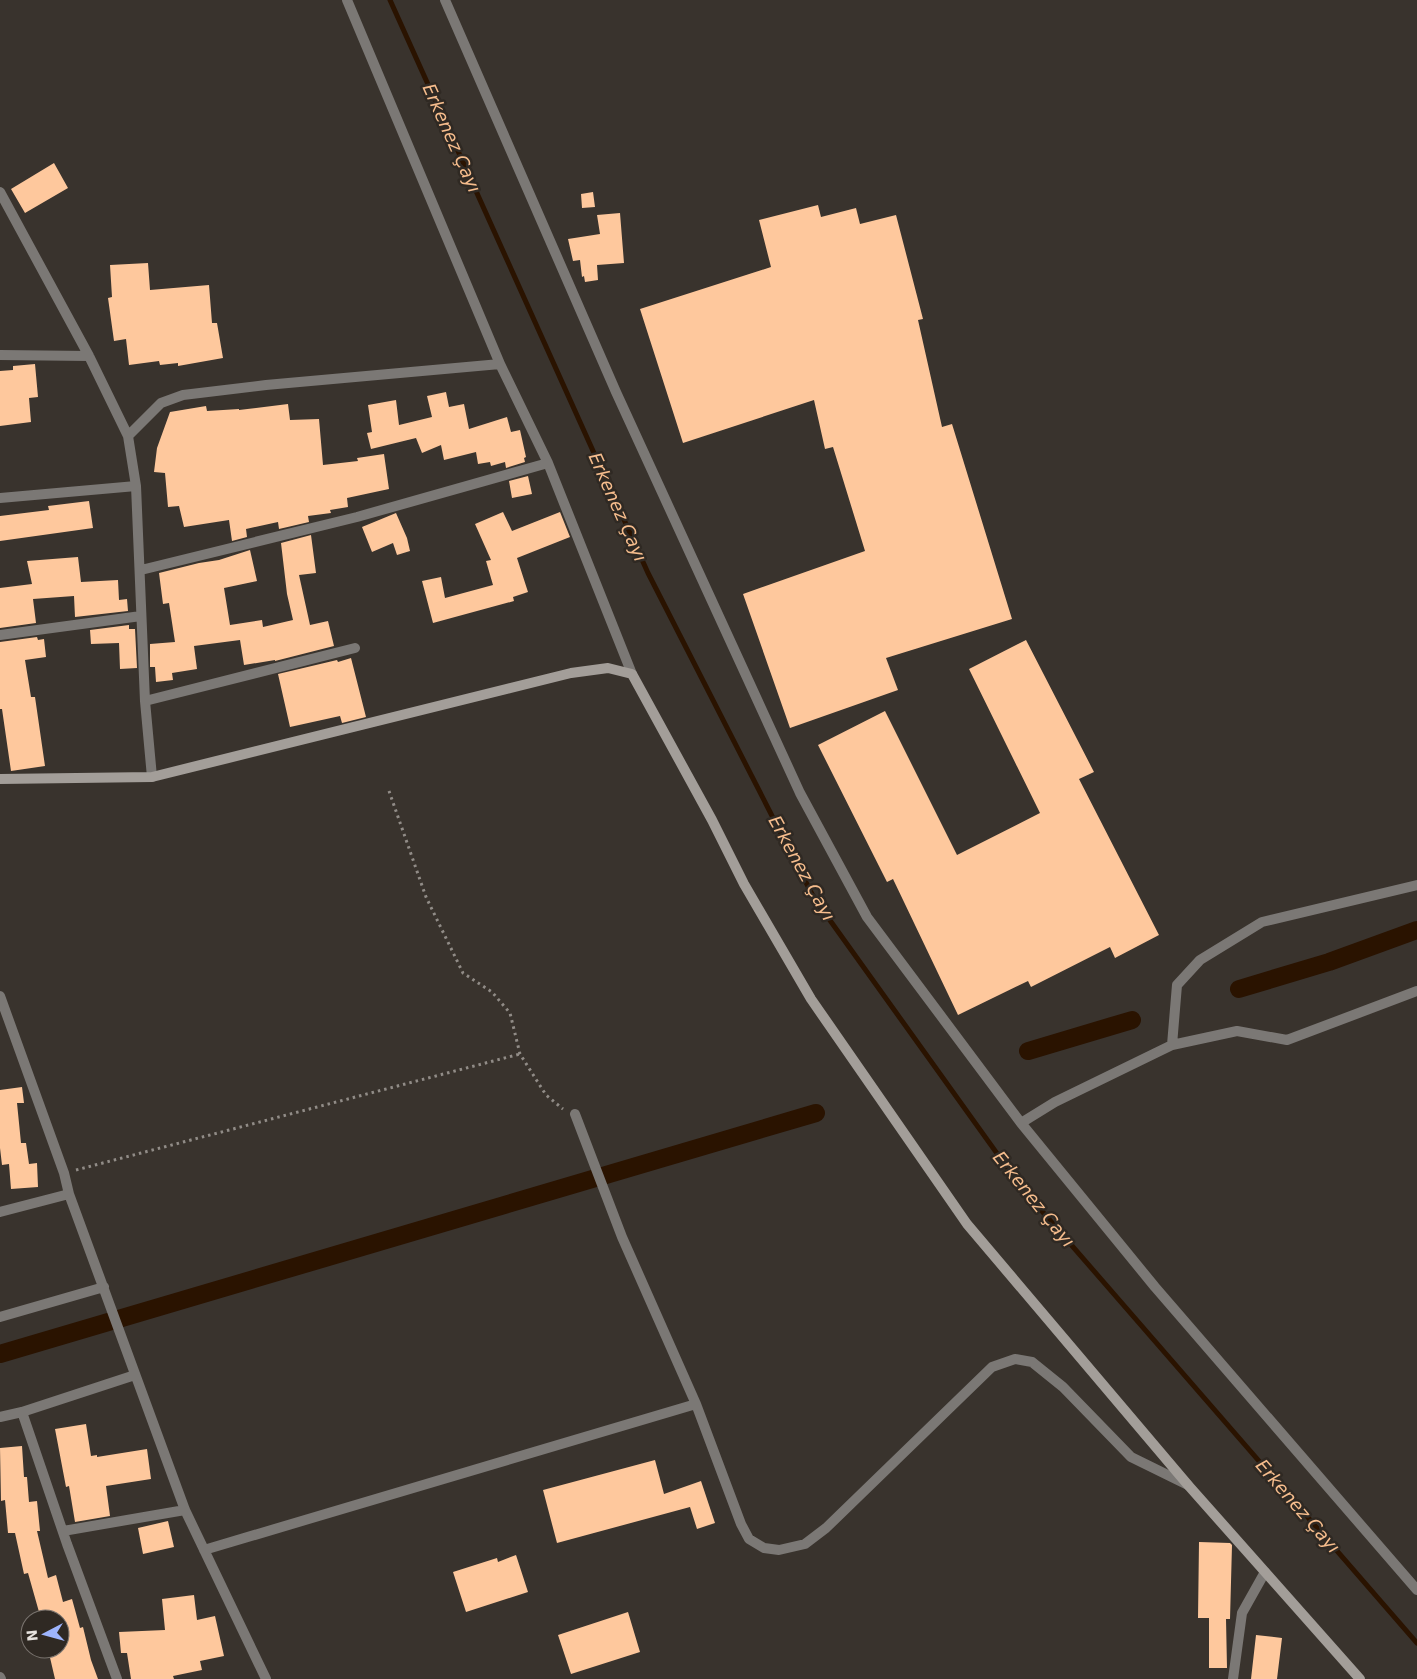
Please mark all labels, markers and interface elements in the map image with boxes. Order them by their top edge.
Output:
water label: Erkenez Çayı [419,80,485,196]
water label: Erkenez Çayı [585,449,651,565]
water label: Erkenez Çayı [764,812,840,924]
water label: Erkenez Çayı [989,1147,1079,1251]
water label: Erkenez Çayı [1252,1455,1344,1557]
north arrow [20,1609,70,1659]
text: N [24,1629,41,1642]

